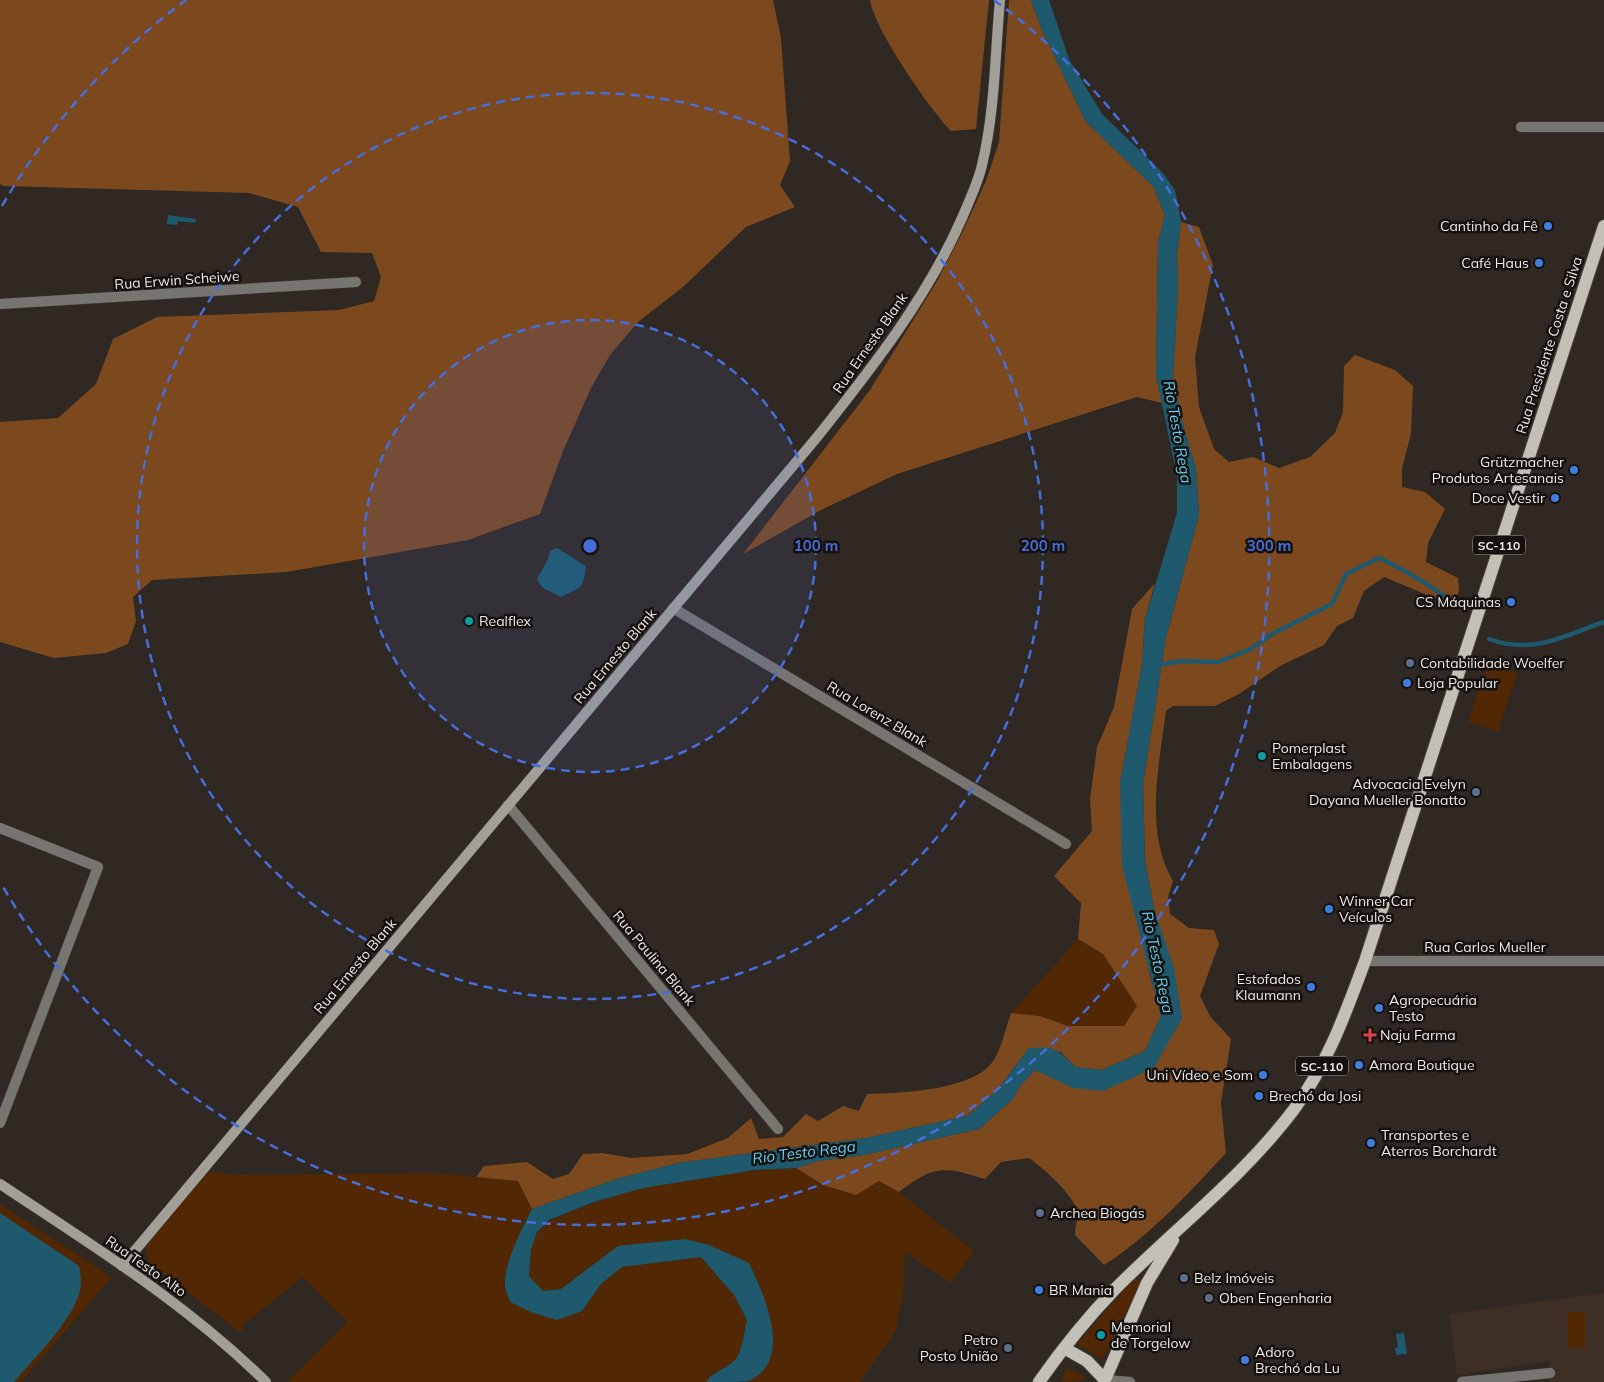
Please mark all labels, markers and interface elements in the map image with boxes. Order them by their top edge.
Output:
place label: Cantinho da Fê [1440,217,1538,235]
marker: Cantinho da Fê [1542,220,1554,232]
place label: Café Haus [1461,254,1529,272]
street label: Rua Presidente Costa e Silva [1512,254,1586,436]
marker: Café Haus [1533,257,1545,269]
street label: Rua Erwin Scheiwe [114,267,240,293]
street label: Rua Ernesto Blank [829,288,912,397]
water label: Rio Testo Rega [1160,379,1196,485]
place label: Grützmacher Produtos Artesanais [1432,453,1565,487]
marker: Grützmacher Produtos Artesanais [1568,464,1580,476]
place label: Doce Vestir [1472,489,1546,507]
marker: Doce Vestir [1549,492,1561,504]
text: 100 m [794,536,838,555]
text: 200 m [1021,536,1065,555]
text: 300 m [1247,536,1291,555]
road number: SC-110 [1473,536,1525,554]
centre of rings [581,537,599,555]
place label: CS Máquinas [1415,593,1501,611]
marker: CS Máquinas [1505,596,1517,608]
street label: Rua Ernesto Blank [570,604,661,707]
place label: Realflex [479,612,531,630]
marker: Realflex [463,615,475,627]
place label: Contabilidade Woelfer [1420,654,1565,672]
marker: Contabilidade Woelfer [1404,657,1416,669]
place label: Loja Popular [1417,674,1499,692]
street label: Rua Lorenz Blank [824,677,931,751]
marker: Loja Popular [1401,677,1413,689]
place label: Pomerplast Embalagens [1272,739,1352,773]
marker: Pomerplast Embalagens [1256,750,1268,762]
place label: Advocacia Evelyn Dayana Mueller Bonatto [1309,775,1466,809]
marker: Advocacia Evelyn Dayana Mueller Bonatto [1470,786,1482,798]
place label: Winner Car Veículos [1339,892,1414,926]
marker: Winner Car Veículos [1323,903,1335,915]
street label: Rua Paulina Blank [609,907,700,1010]
water label: Rio Testo Rega [1138,909,1178,1015]
street label: Rua Ernesto Blank [310,914,401,1017]
street label: Rua Carlos Mueller [1424,938,1547,956]
place label: Estofados Klaumann [1235,970,1301,1004]
marker: Estofados Klaumann [1305,981,1317,993]
place label: Agropecuária Testo [1389,991,1477,1025]
marker: Agropecuária Testo [1373,1002,1385,1014]
place label: Naju Farma [1380,1026,1456,1044]
marker: Naju Farma [1364,1029,1376,1041]
road number: SC-110 [1296,1056,1348,1076]
place label: Amora Boutique [1369,1056,1475,1074]
marker: Amora Boutique [1353,1059,1365,1071]
place label: Uni Vídeo e Som [1147,1066,1253,1084]
marker: Uni Vídeo e Som [1257,1069,1269,1081]
place label: Brechó da Josi [1269,1087,1361,1105]
marker: Brechó da Josi [1253,1090,1265,1102]
place label: Transportes e Aterros Borchardt [1381,1126,1497,1160]
water label: Rio Testo Rega [751,1136,857,1168]
marker: Transportes e Aterros Borchardt [1365,1137,1377,1149]
place label: Archea Biogás [1050,1204,1145,1222]
marker: Archea Biogás [1034,1207,1046,1219]
street label: Rua Testo Alto [102,1231,190,1301]
place label: Belz Imóveis [1194,1269,1274,1287]
marker: Belz Imóveis [1178,1272,1190,1284]
place label: BR Mania [1049,1281,1112,1299]
marker: BR Mania [1033,1284,1045,1296]
place label: Oben Engenharia [1219,1289,1332,1307]
marker: Oben Engenharia [1203,1292,1215,1304]
place label: Memorial de Torgelow [1111,1318,1191,1352]
marker: Memorial de Torgelow [1095,1329,1107,1341]
place label: Petro Posto União [920,1331,998,1365]
marker: Petro Posto União [1002,1342,1014,1354]
place label: Adoro Brechó da Lu [1255,1343,1340,1377]
marker: Adoro Brechó da Lu [1239,1354,1251,1366]

